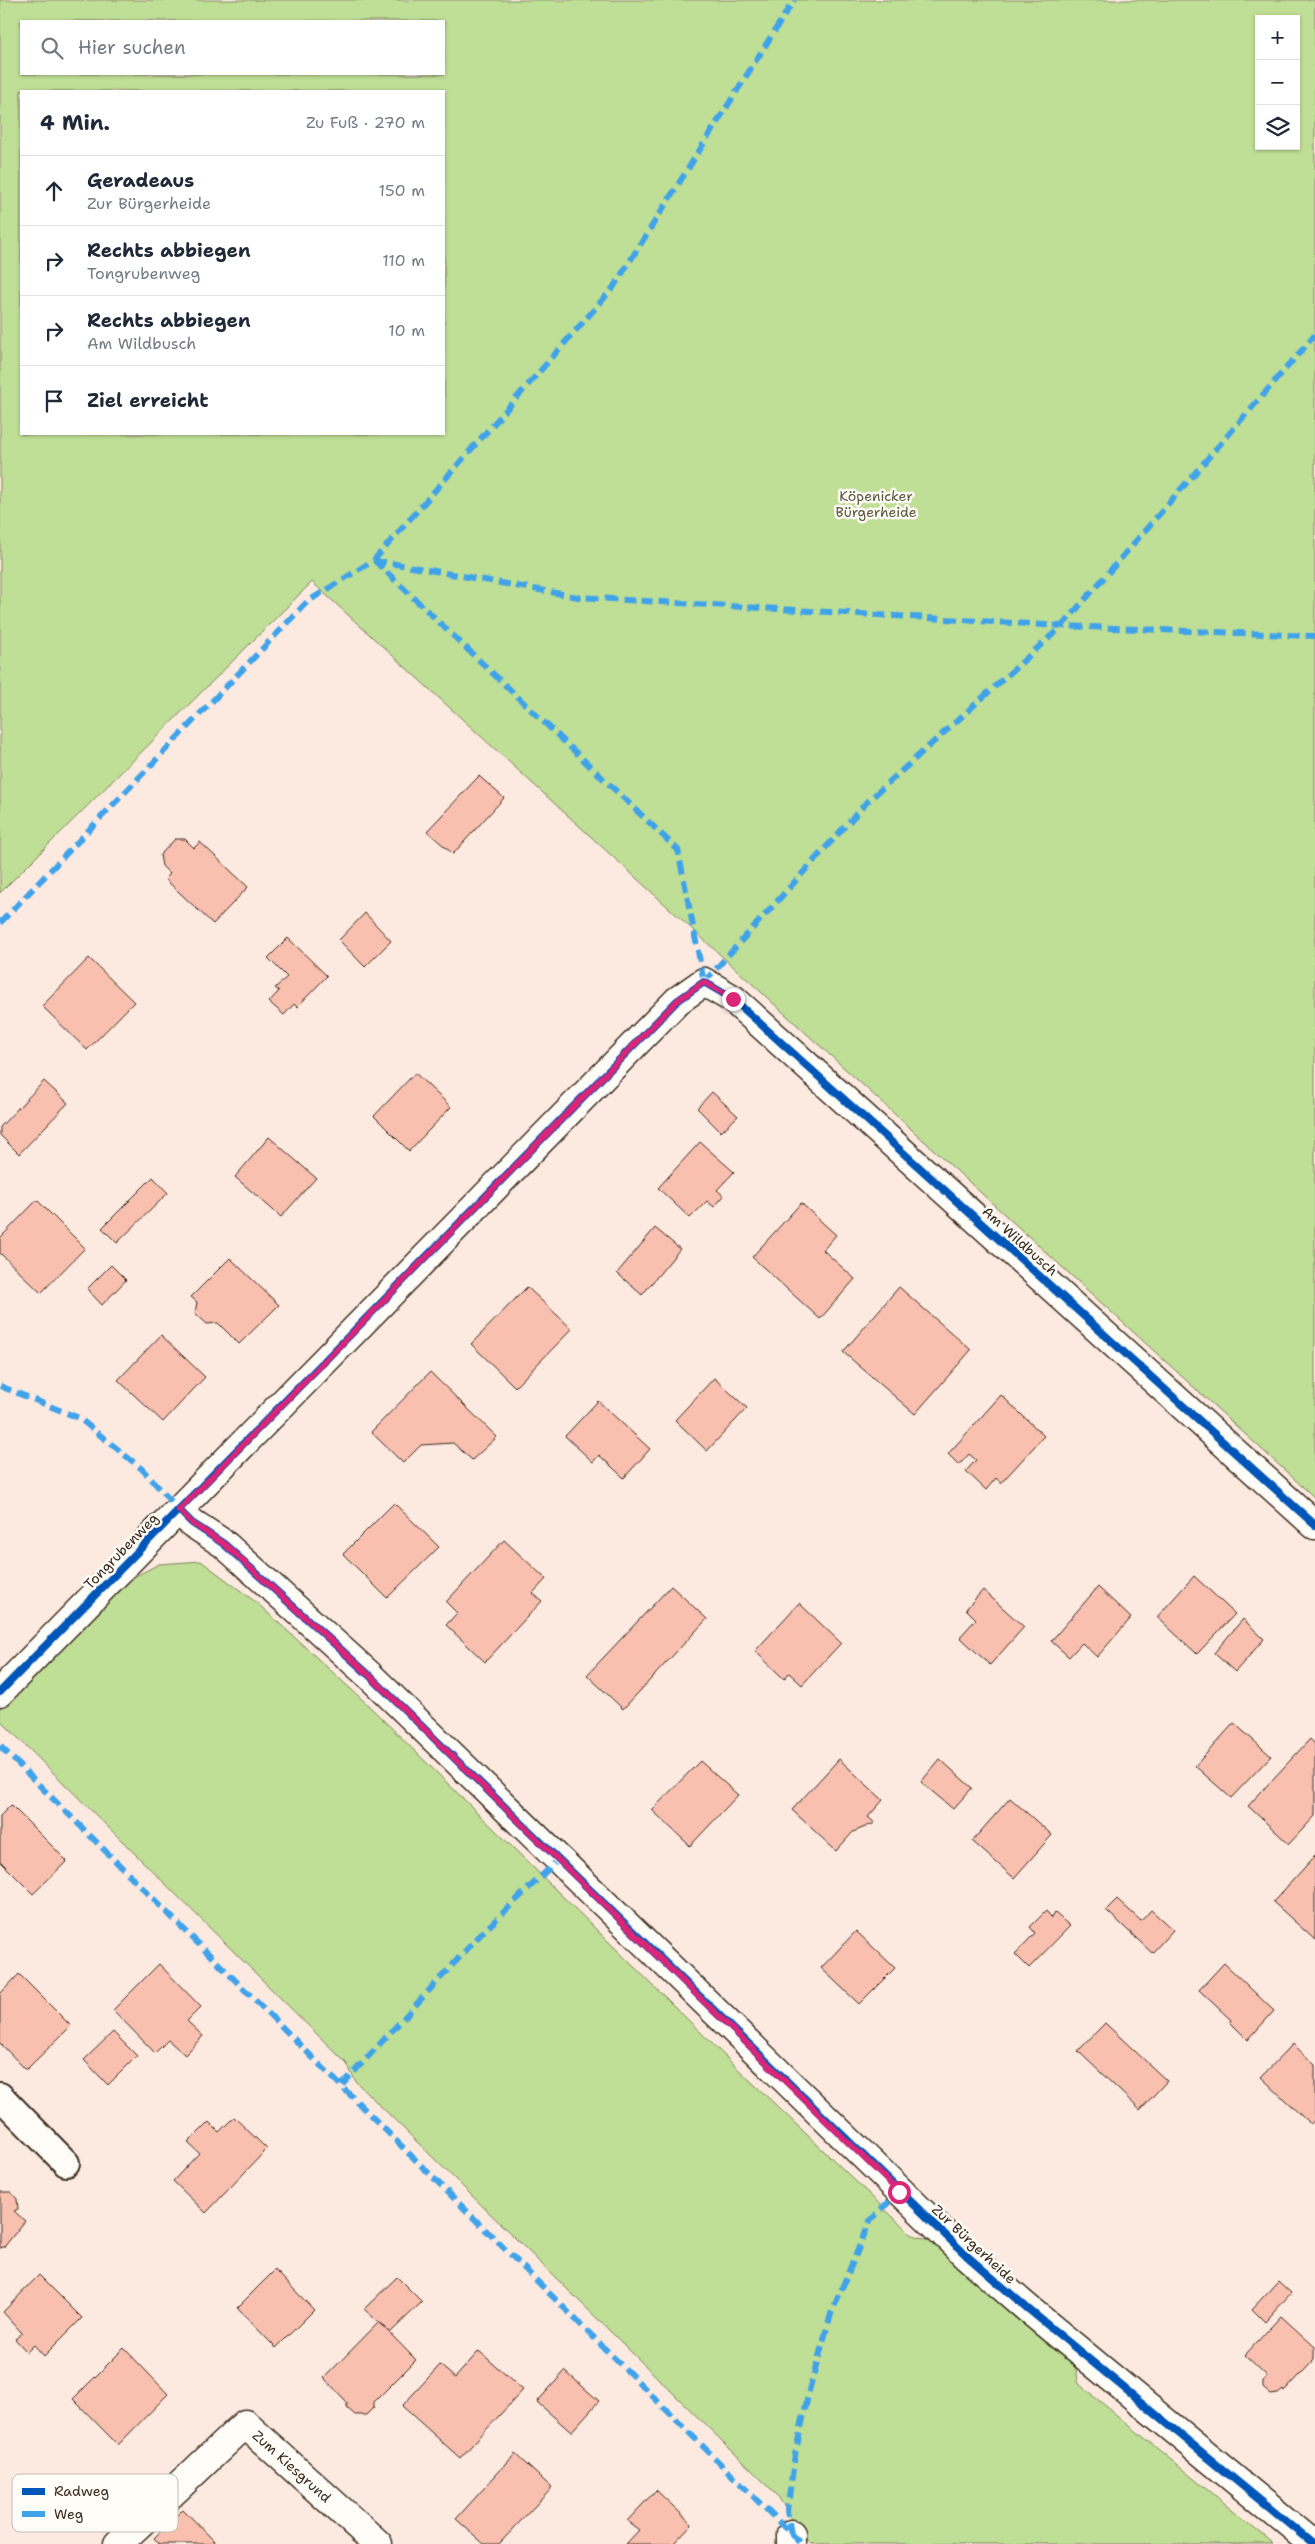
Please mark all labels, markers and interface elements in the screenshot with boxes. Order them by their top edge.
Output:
map controls [1255,15,1300,150]
button: + [1255,15,1300,60]
search box [20,20,445,75]
icon: search [38,34,66,62]
text: Hier suchen [78,35,186,60]
button: − [1255,60,1300,105]
button: layers [1255,105,1300,150]
text: 4 Min. [40,109,110,137]
text: Zu Fuß · 270 m [306,112,425,133]
text: Geradeaus [87,168,194,193]
icon: ahead [40,177,68,205]
text: 150 m [378,180,425,201]
text: Zur Bürgerheide [87,193,211,214]
text: Rechts abbiegen [87,238,251,263]
icon: right [40,247,68,275]
text: 110 m [382,250,425,271]
text: Tongrubenweg [87,263,200,284]
text: Rechts abbiegen [87,308,251,333]
icon: right [40,317,68,345]
text: 10 m [388,320,425,341]
text: Am Wildbusch [87,333,196,354]
icon: arrive [40,387,68,415]
text: Ziel erreicht [87,388,208,413]
park label: Köpenicker Bürgerheide [835,487,917,521]
route end [722,988,745,1011]
street label: Am Wildbusch [978,1202,1062,1280]
street label: Tongrubenweg [80,1509,162,1593]
route start [888,2181,911,2204]
street label: Zur Bürgerheide [928,2200,1020,2288]
street label: Zum Kiesgrund [249,2426,335,2507]
legend [12,2474,178,2532]
text: Radweg [54,2482,109,2500]
text: Weg [54,2505,83,2523]

